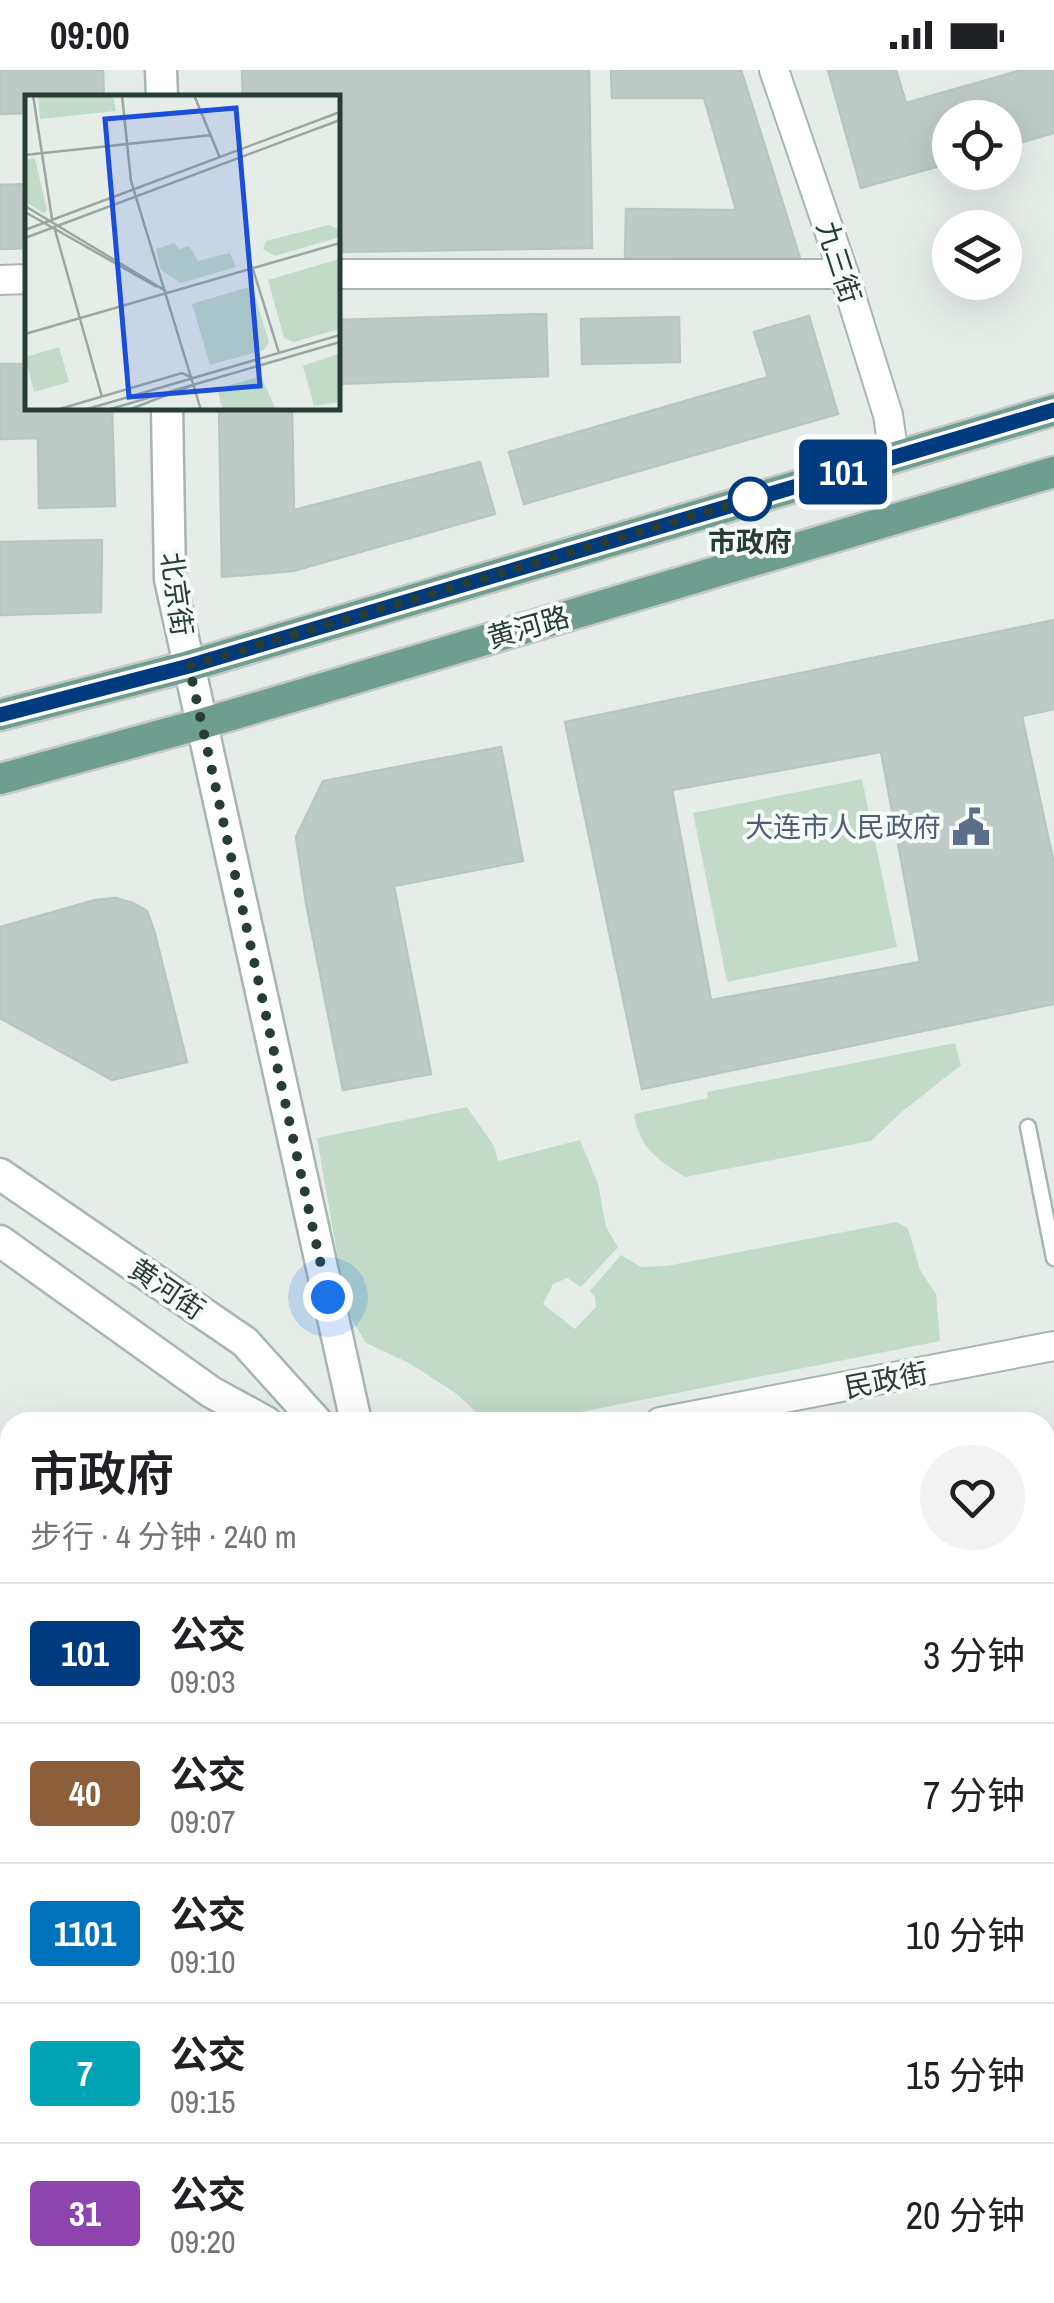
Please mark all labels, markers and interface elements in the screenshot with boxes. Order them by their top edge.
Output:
text: 09:00 [50,10,130,61]
inset map [25,95,340,410]
map controls [932,100,1022,300]
button: locate [932,100,1022,190]
button: layers [932,210,1022,300]
street label: 九三街 [808,216,870,308]
line badge: 101 [786,440,900,504]
text: 101 [819,449,867,496]
marker: 市政府 [729,478,771,520]
place label: 市政府 [708,523,792,561]
street label: 北京街 [152,550,202,638]
street label: 黄河路 [482,597,574,657]
public building icon: 大连市人民政府 [950,806,992,848]
place label: 大连市人民政府 [745,808,941,846]
street label: 黄河街 [122,1250,212,1328]
your location [303,1272,353,1322]
street label: 民政街 [841,1353,931,1407]
text: 市政府 [30,1441,174,1506]
button: heart [920,1445,1025,1550]
text: 步行 · 4 分钟 · 240 m [30,1515,297,1558]
text: 公交 [170,1609,246,1660]
text: 101 [61,1630,109,1677]
text: 3 分钟 [923,1630,1025,1681]
text: 09:03 [170,1660,236,1703]
text: 公交 [170,1749,246,1800]
text: 40 [69,1770,101,1817]
text: 7 分钟 [923,1770,1025,1821]
text: 09:07 [170,1800,236,1843]
text: 公交 [170,1889,246,1940]
text: 1101 [54,1910,116,1957]
text: 10 分钟 [906,1910,1025,1961]
text: 09:10 [170,1940,236,1983]
text: 公交 [170,2029,246,2080]
text: 7 [77,2050,93,2097]
text: 15 分钟 [906,2050,1025,2101]
text: 09:15 [170,2080,236,2123]
text: 公交 [170,2169,246,2220]
text: 31 [69,2190,101,2237]
text: 20 分钟 [906,2190,1025,2241]
text: 09:20 [170,2220,236,2263]

